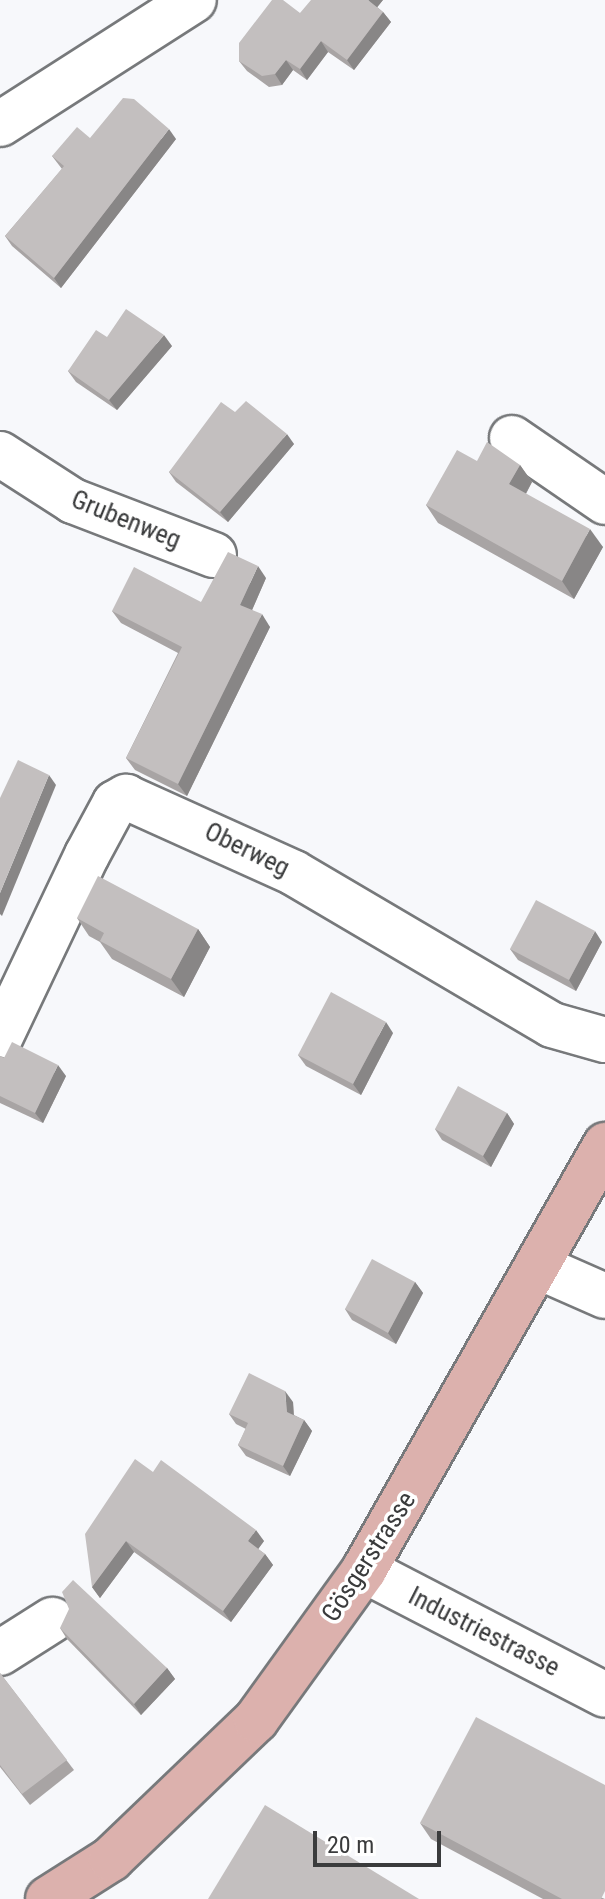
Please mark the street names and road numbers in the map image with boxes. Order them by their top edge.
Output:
street label: Grubenweg [67,484,185,556]
street label: Oberweg [199,816,295,884]
street label: Gösgerstrasse [315,1486,423,1628]
street label: Industriestrasse [403,1581,565,1683]

